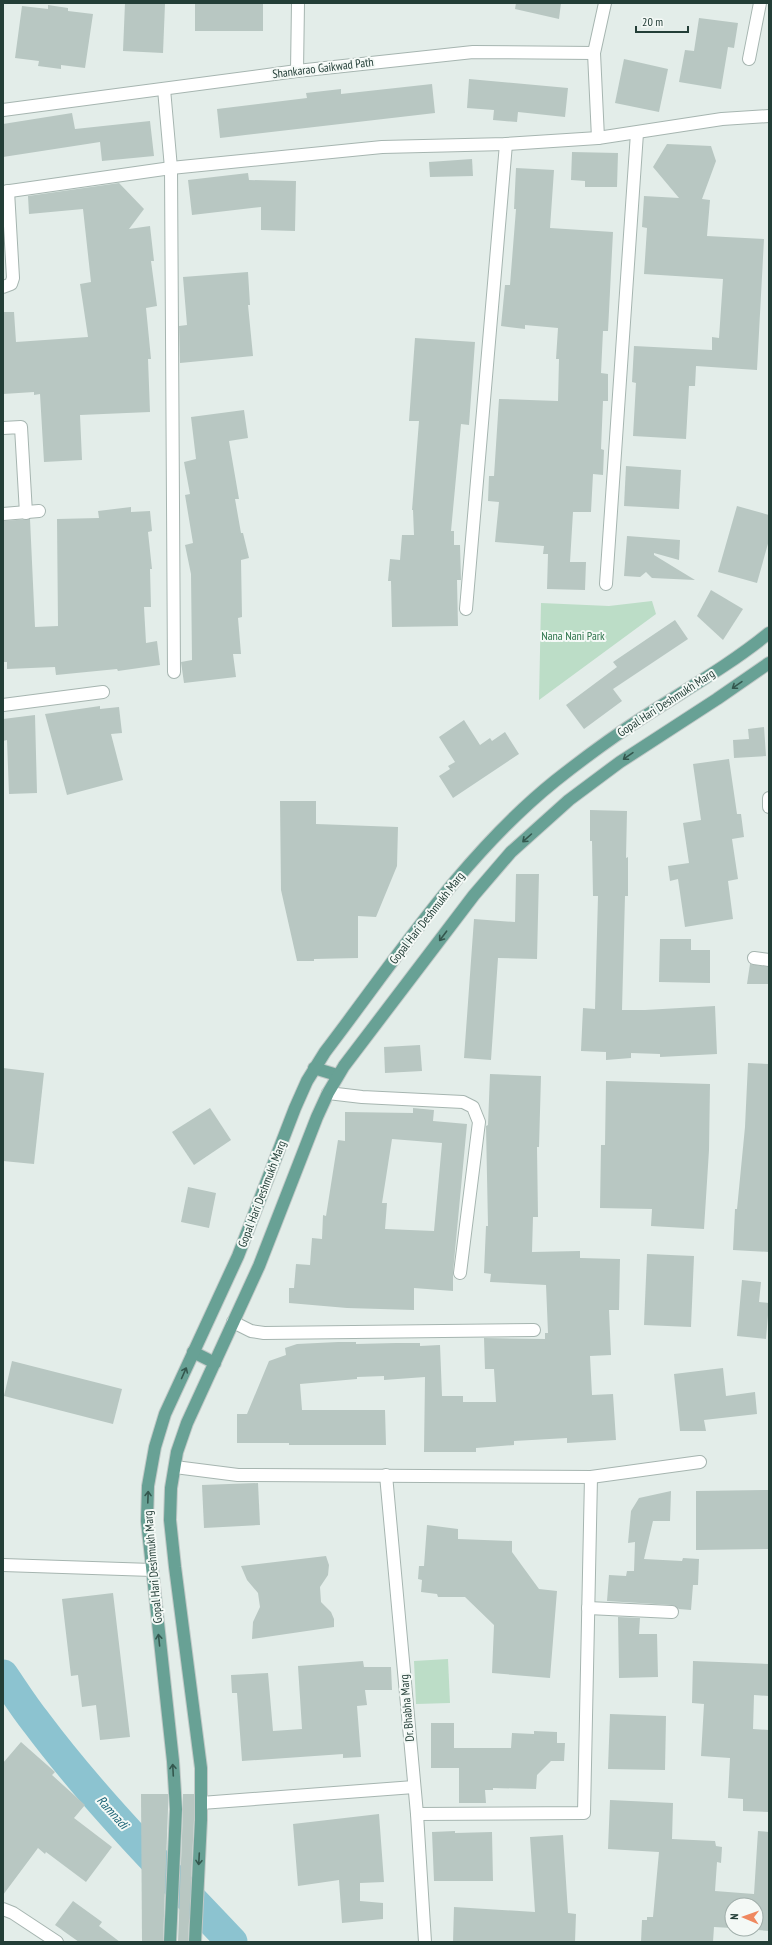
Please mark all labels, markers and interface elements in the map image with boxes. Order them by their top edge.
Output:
scale bar [636,8,688,34]
text: 20 m [642,14,663,29]
street label: Shankarao Gaikwad Path [271,54,374,81]
park label: Nana Nani Park [541,628,605,643]
street label: Gopal Hari Deshmukh Marg [614,665,717,740]
one-way arrow [732,681,743,689]
one-way arrow [623,752,634,760]
one-way arrow [522,833,533,842]
street label: Gopal Hari Deshmukh Marg [386,869,467,967]
one-way arrow [438,930,447,941]
street label: Gopal Hari Deshmukh Marg [234,1138,289,1249]
one-way arrow [181,1368,188,1380]
one-way arrow [144,1491,151,1504]
street label: Gopal Hari Deshmukh Marg [140,1510,165,1624]
one-way arrow [156,1634,163,1647]
street label: Dr. Bhabha Marg [396,1674,417,1742]
one-way arrow [170,1764,177,1777]
water label: Ramnadi [93,1792,134,1834]
one-way arrow [196,1852,203,1865]
north arrow [724,1897,764,1937]
text: N [727,1913,741,1920]

